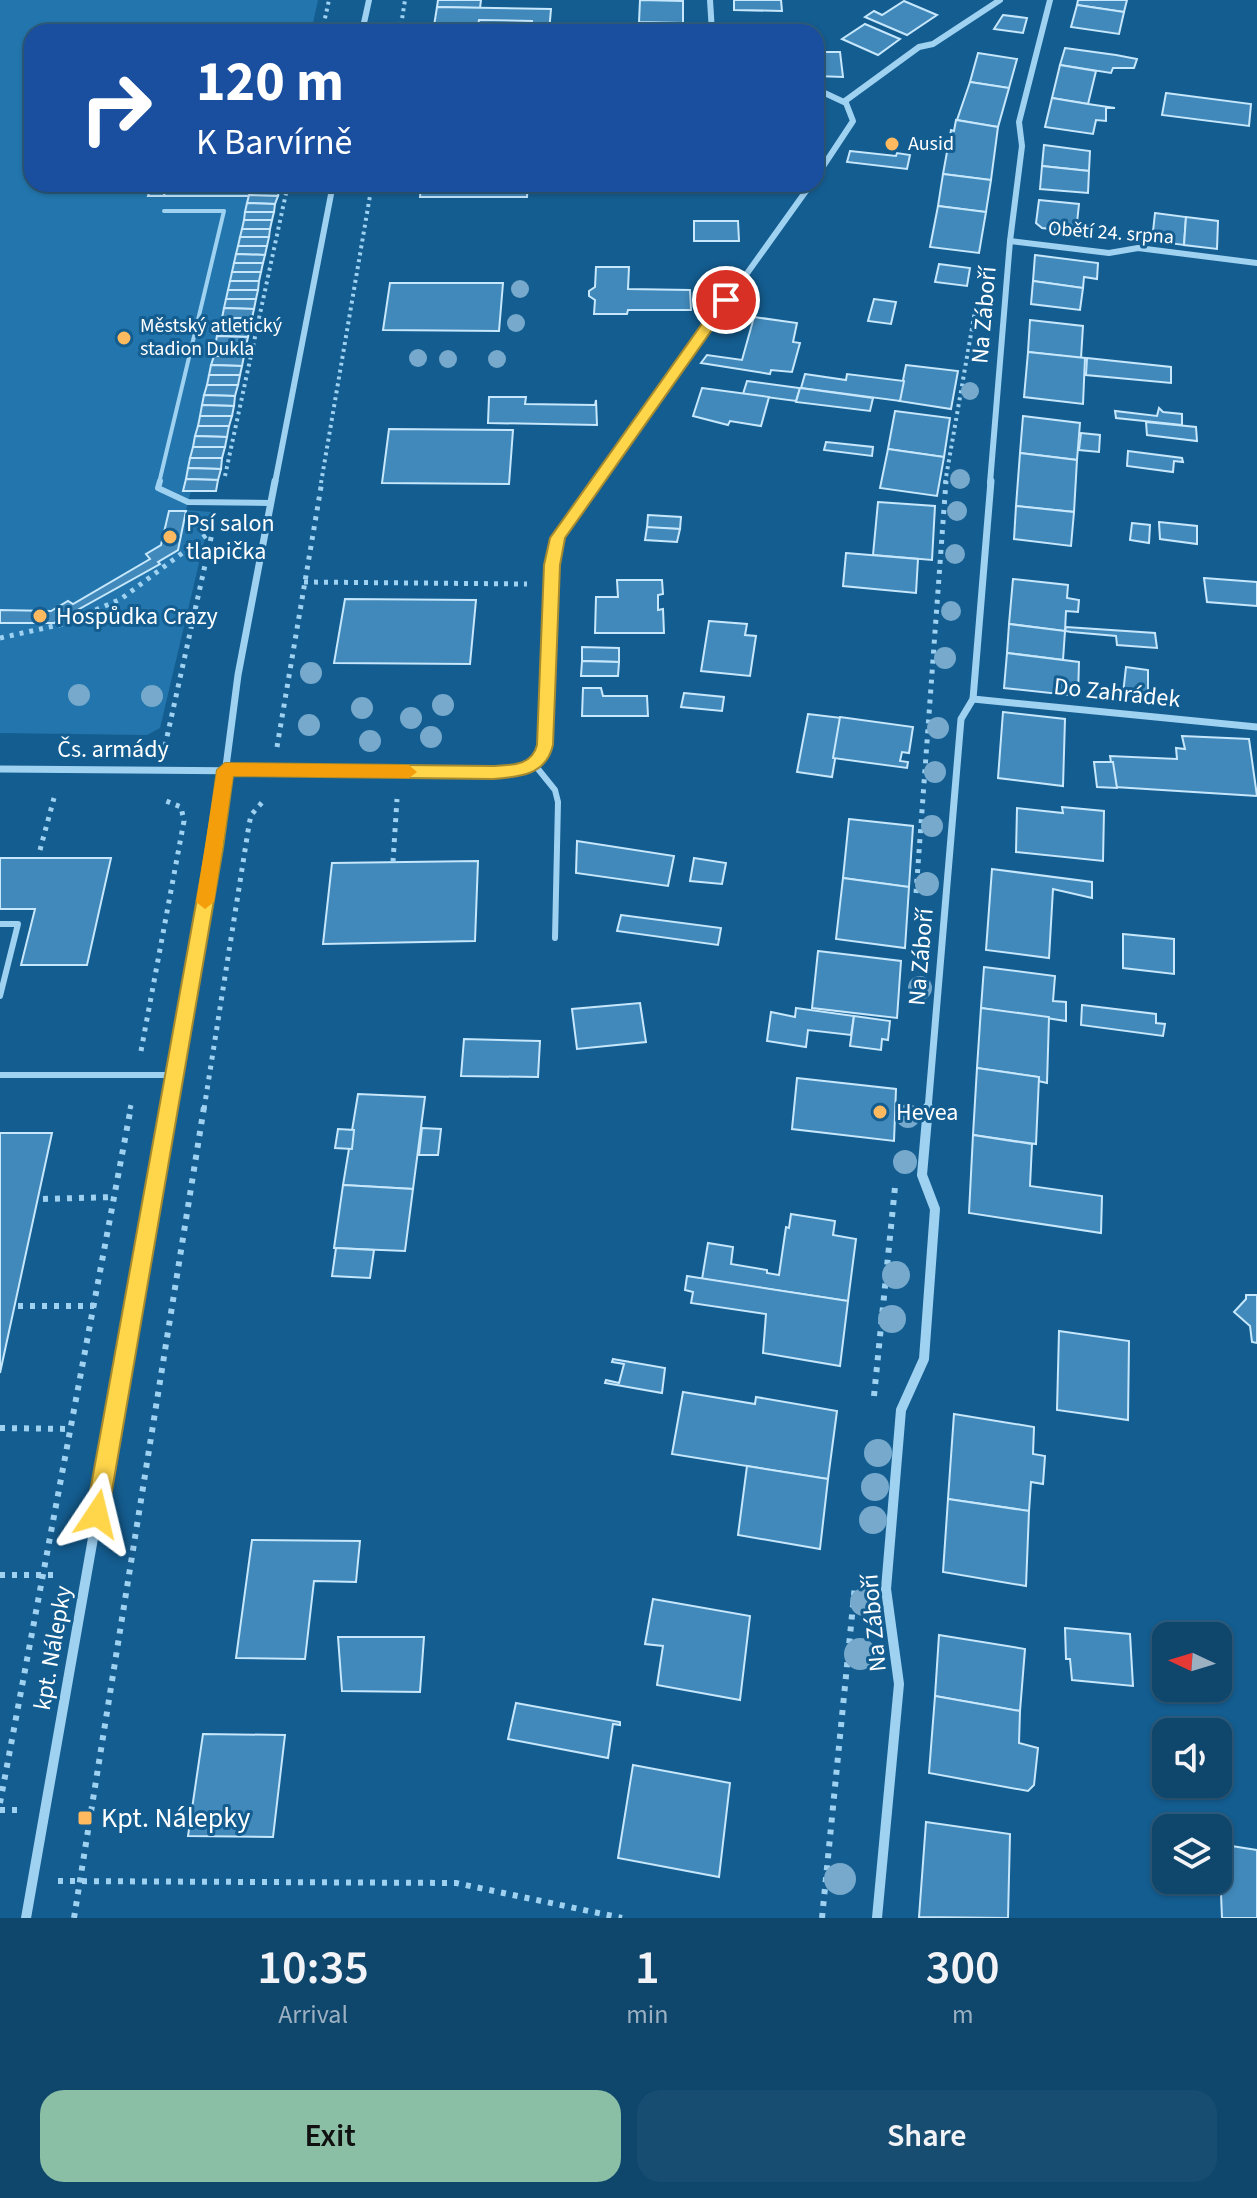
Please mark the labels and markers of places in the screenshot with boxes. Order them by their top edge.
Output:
place label: Ausid [908,130,954,158]
marker: Ausid [883,135,901,153]
pin [692,266,760,334]
place label: Městský atletický stadion Dukla [140,312,283,363]
marker: Městský atletický stadion Dukla [115,329,133,347]
place label: Psí salon tlapička [186,506,275,569]
marker: Psí salon tlapička [161,528,179,546]
place label: Hospůdka Crazy [56,599,218,634]
marker: Hospůdka Crazy [31,607,49,625]
place label: Hevea [896,1095,958,1130]
marker: Hevea [871,1103,889,1121]
place label: Kpt. Nálepky [101,1798,250,1838]
marker: Kpt. Nálepky [76,1809,94,1827]

